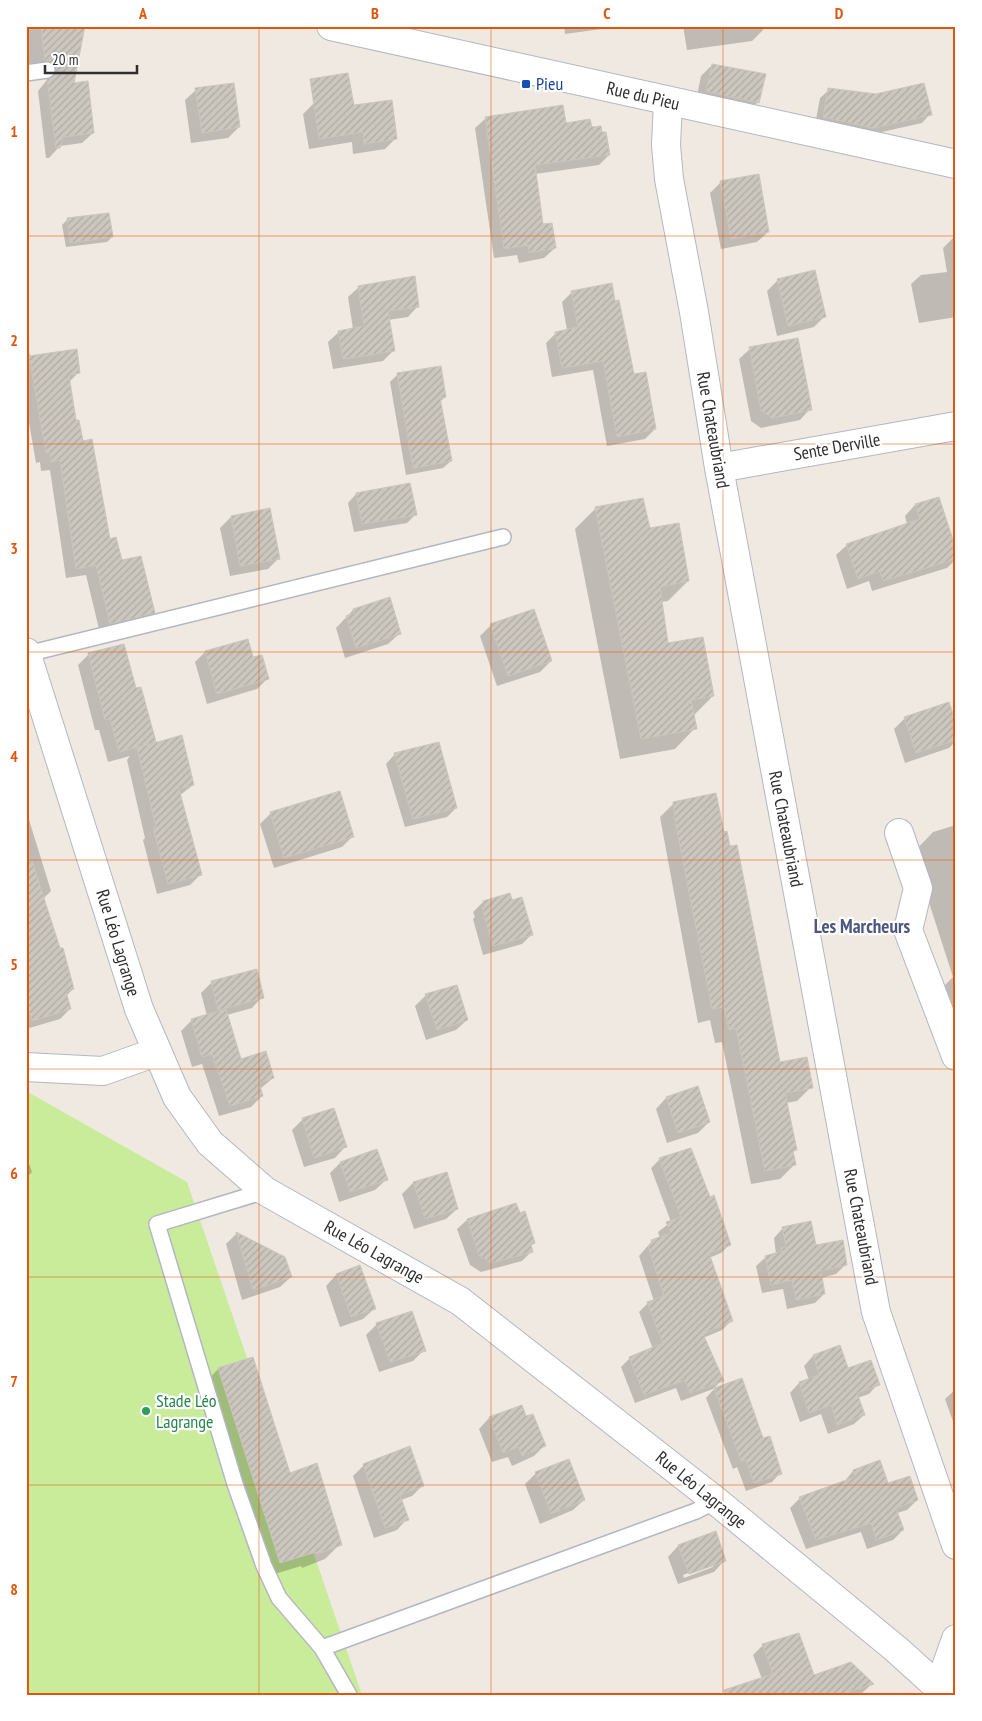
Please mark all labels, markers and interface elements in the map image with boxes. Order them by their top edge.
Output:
text: A [138,3,148,23]
text: B [371,3,379,23]
text: C [603,3,611,23]
text: D [835,3,844,23]
scale bar [45,42,138,74]
text: 20 m [52,50,78,69]
place label: Pieu [536,72,563,95]
street label: Rue du Pieu [604,76,682,115]
marker: Pieu [520,78,532,90]
text: 1 [10,121,18,141]
text: 2 [10,330,18,350]
street label: Rue Chateaubriand [692,370,735,490]
street label: Sente Derville [792,428,882,465]
text: 3 [10,538,18,558]
text: 4 [10,746,18,766]
street label: Rue Chateaubriand [764,769,809,889]
street label: Rue Léo Lagrange [91,887,146,999]
district label: Les Marcheurs [814,914,910,938]
text: 5 [10,954,18,974]
text: 6 [10,1163,18,1183]
street label: Rue Chateaubriand [839,1167,884,1287]
street label: Rue Léo Lagrange [320,1215,428,1288]
text: 7 [10,1371,18,1391]
place label: Stade Léo Lagrange [156,1389,217,1433]
marker: Stade Léo Lagrange [140,1405,152,1417]
street label: Rue Léo Lagrange [651,1446,752,1533]
text: 8 [10,1579,18,1599]

